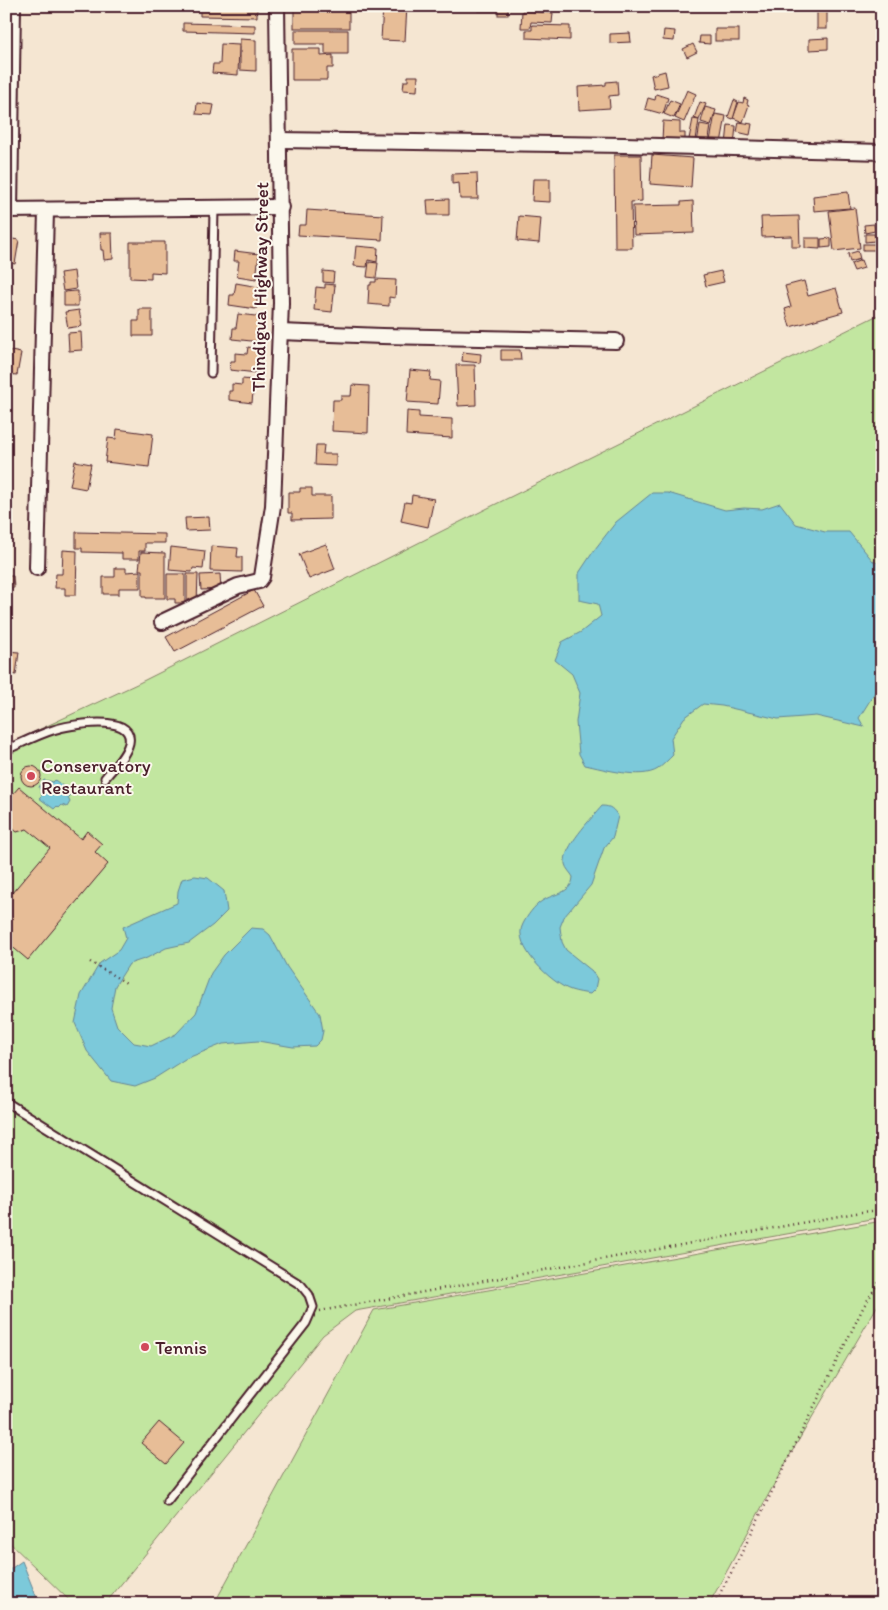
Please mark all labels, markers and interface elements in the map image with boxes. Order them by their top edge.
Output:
street label: Thindigua Highway Street [247,182,273,392]
place label: Conservatory Restaurant [41,754,151,799]
marker: Conservatory Restaurant [25,770,37,782]
place label: Tennis [155,1336,207,1359]
marker: Tennis [139,1341,151,1353]

